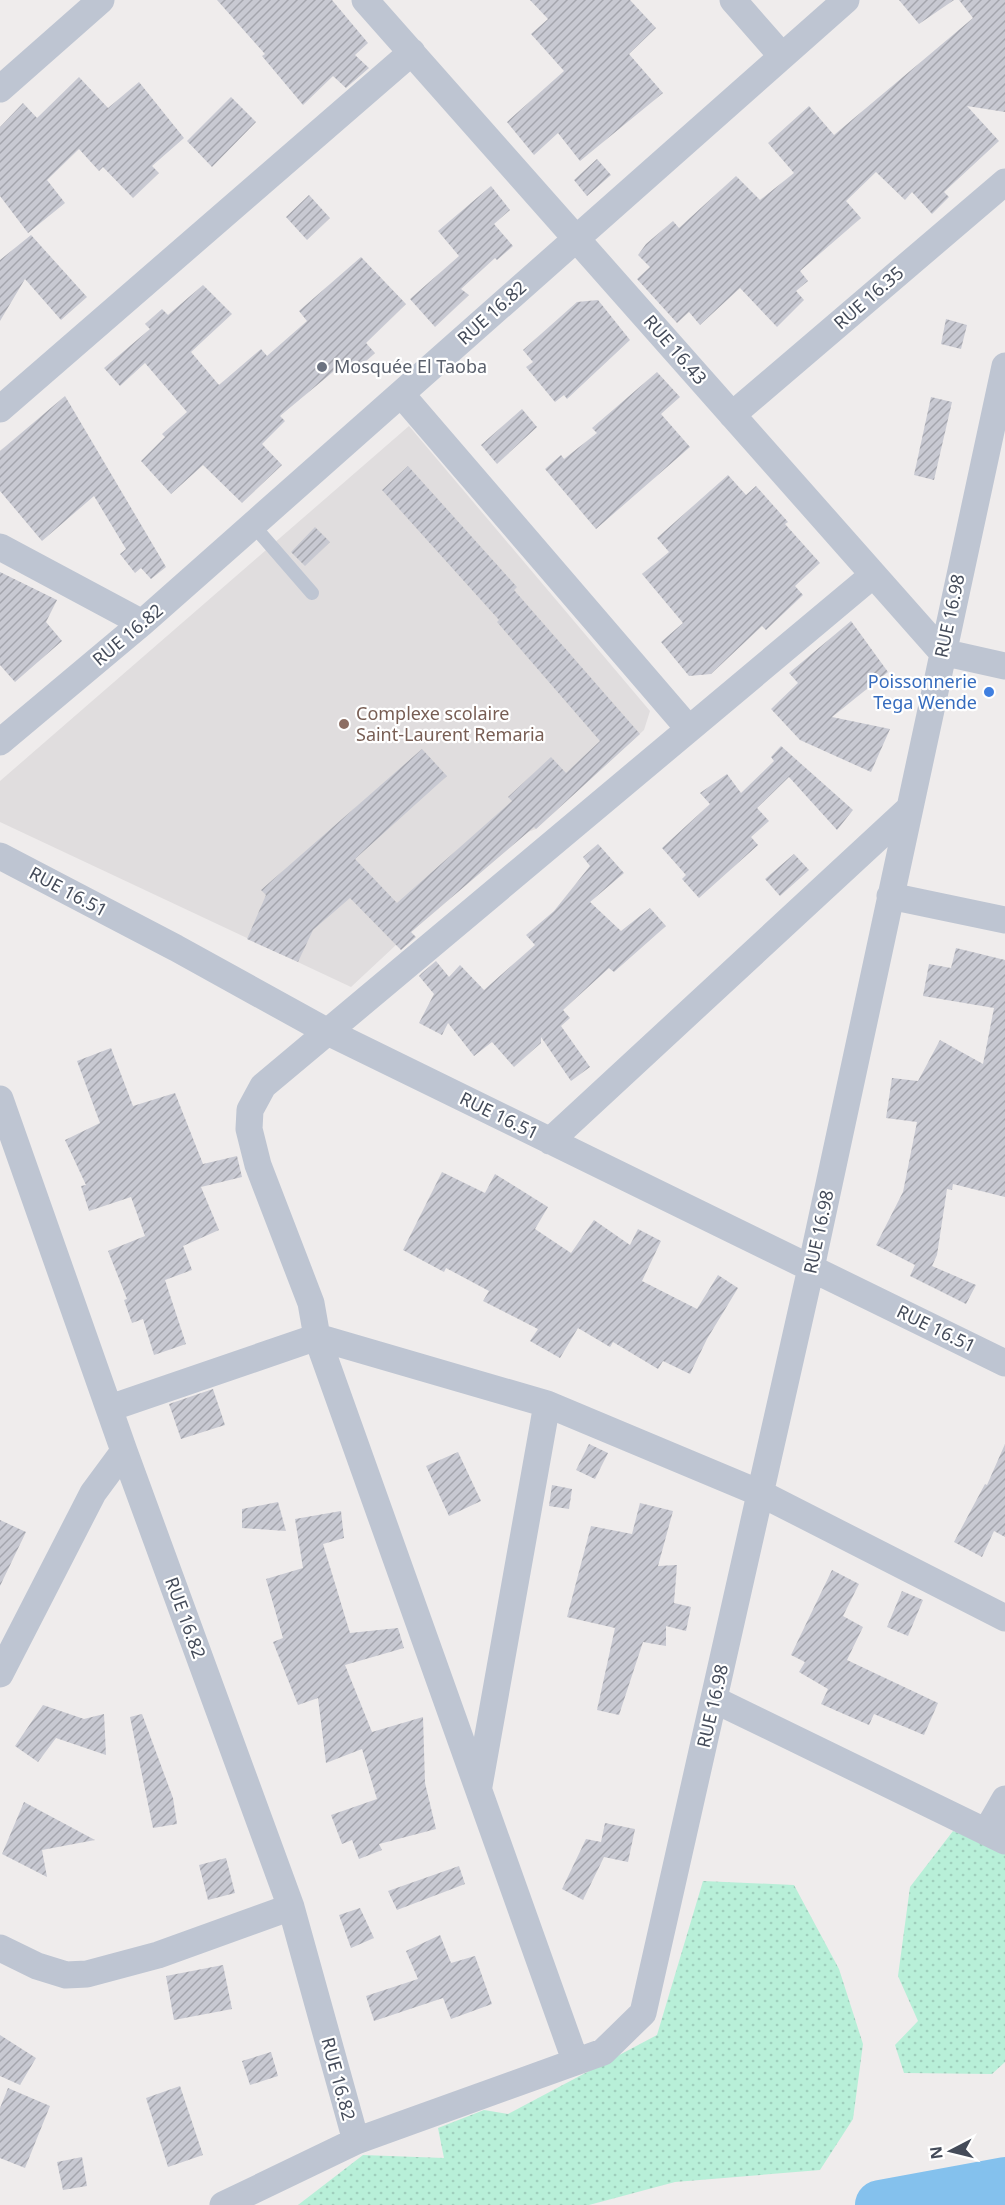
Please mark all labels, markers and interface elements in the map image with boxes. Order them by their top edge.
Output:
street label: RUE 16.35 [828,260,908,334]
street label: RUE 16.82 [452,275,531,350]
street label: RUE 16.43 [639,309,713,389]
place label: Mosquée El Taoba [334,354,487,378]
marker: Mosquée El Taoba [315,360,329,374]
street label: RUE 16.98 [928,572,970,660]
street label: RUE 16.82 [87,598,168,671]
place label: Poissonnerie Tega Wende [868,669,977,714]
marker: Poissonnerie Tega Wende [982,685,996,699]
place label: Complexe scolaire Saint-Laurent Remaria [356,701,545,746]
marker: Complexe scolaire Saint-Laurent Remaria [337,717,351,731]
street label: RUE 16.51 [25,861,112,922]
street label: RUE 16.51 [456,1086,543,1145]
street label: RUE 16.98 [797,1188,839,1276]
street label: RUE 16.51 [893,1299,980,1358]
street label: RUE 16.82 [160,1574,212,1662]
street label: RUE 16.98 [691,1662,733,1750]
street label: RUE 16.82 [316,2035,362,2123]
north arrow [921,2121,981,2181]
text: N [924,2145,948,2161]

